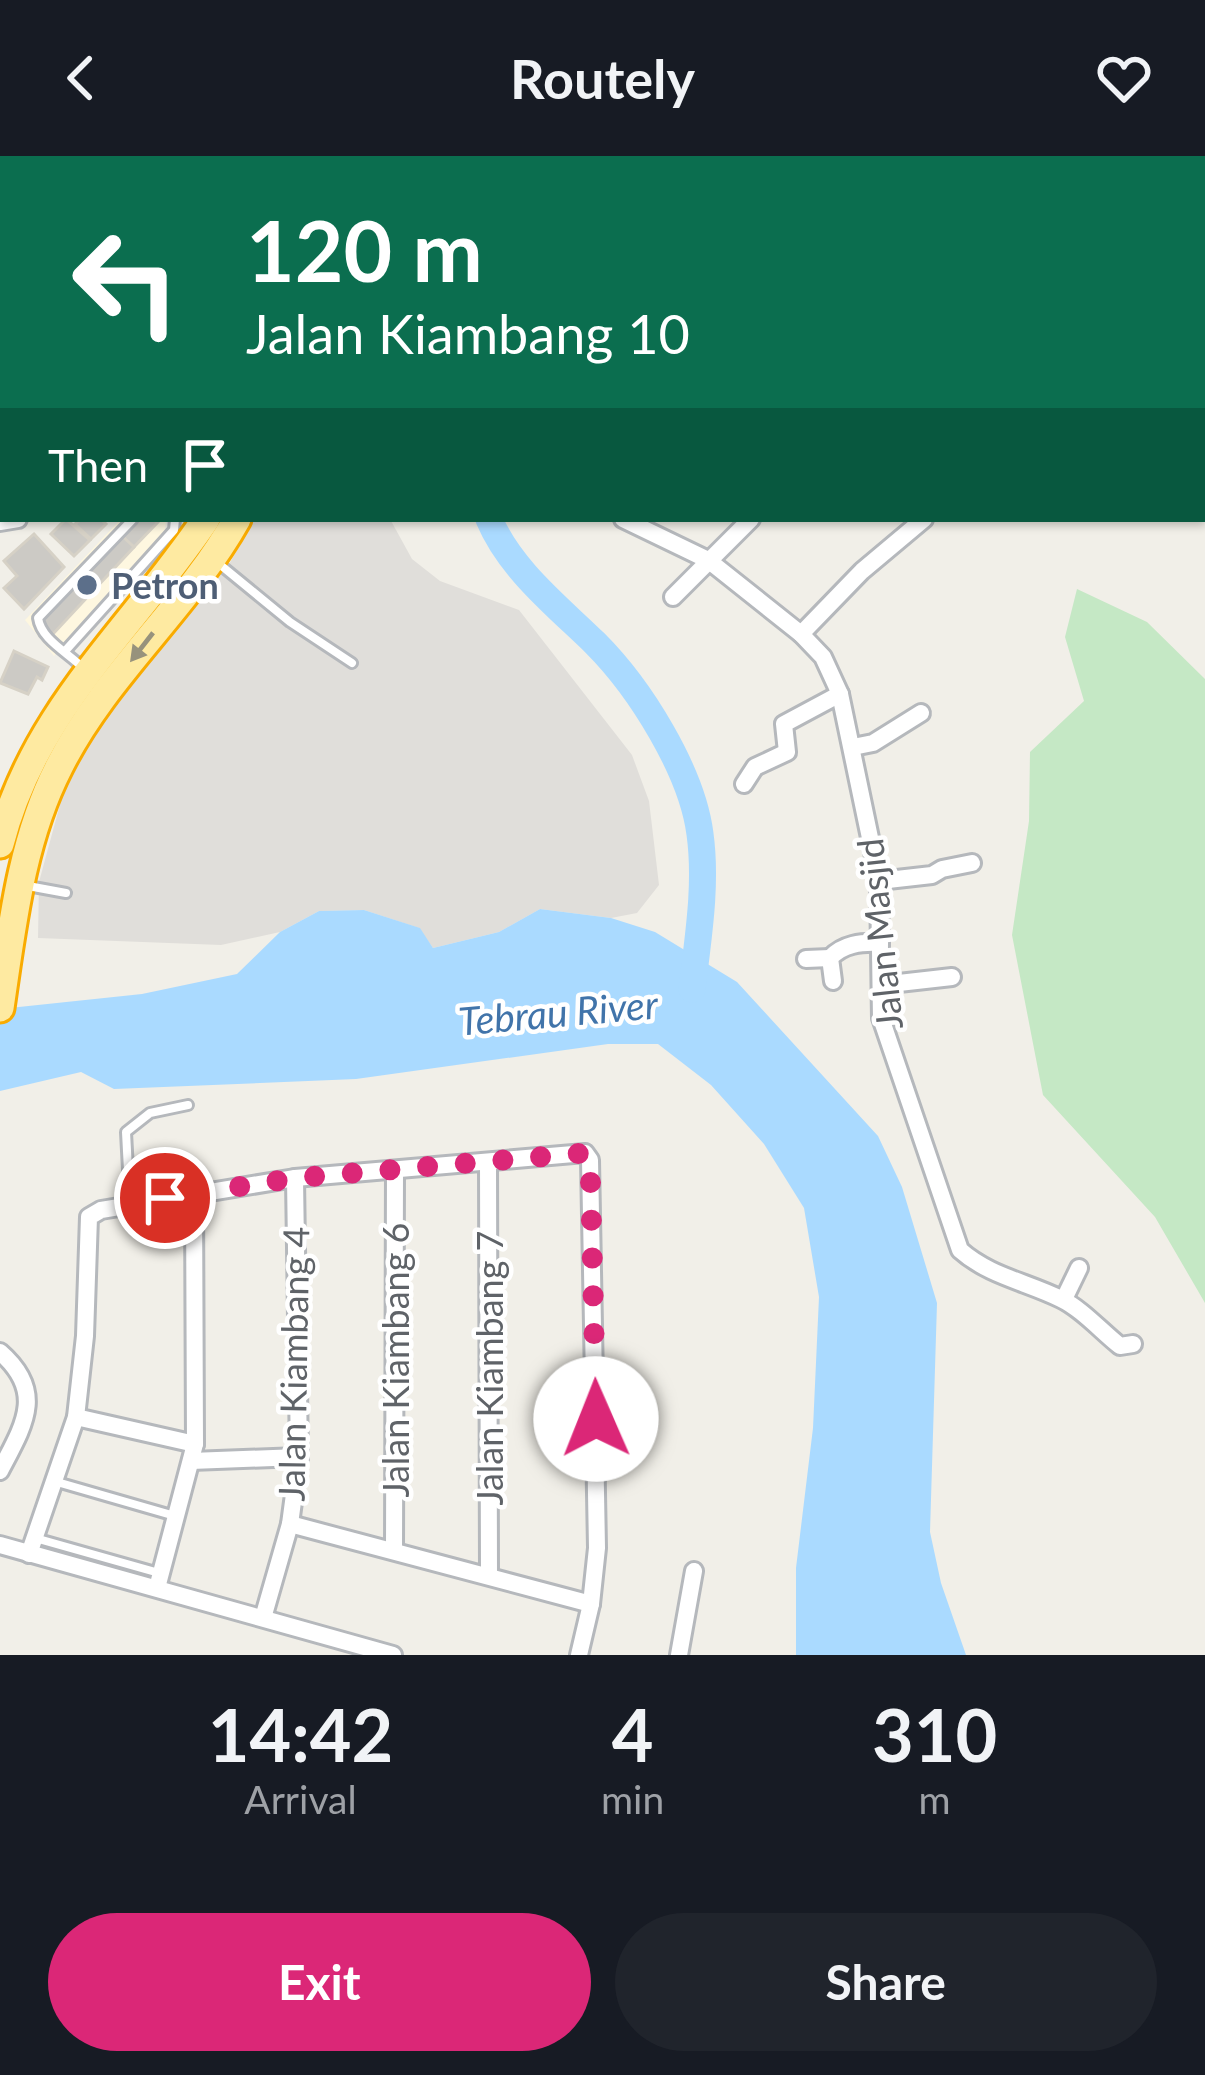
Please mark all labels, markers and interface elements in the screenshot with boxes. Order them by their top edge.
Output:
icon: back [48,45,114,111]
icon: heart [1091,45,1157,111]
text: Routely [510,46,695,111]
text: 120 m [246,199,483,300]
icon: left [48,204,204,360]
text: Jalan Kiambang 10 [246,301,690,366]
icon: arrive [172,432,238,498]
text: Then [48,438,148,492]
place label: Petron [111,563,219,607]
marker: Petron [74,572,100,598]
one-way arrow [130,631,155,662]
street label: Jalan Masjid [847,836,911,1032]
water label: Tebrau River [456,980,660,1044]
pin [114,1147,216,1249]
icon: arrive [132,1165,198,1231]
street label: Jalan Kiambang 6 [373,1222,417,1498]
street label: Jalan Kiambang 4 [269,1226,317,1502]
street label: Jalan Kiambang 7 [467,1230,511,1506]
position arrow [533,1356,659,1482]
text: 14:42 [208,1691,393,1777]
text: 4 [612,1691,654,1777]
text: 310 [872,1691,997,1777]
text: Arrival [244,1776,357,1822]
text: min [601,1776,664,1822]
text: m [919,1776,951,1822]
button: Exit [48,1913,591,2051]
button: Share [615,1913,1157,2051]

